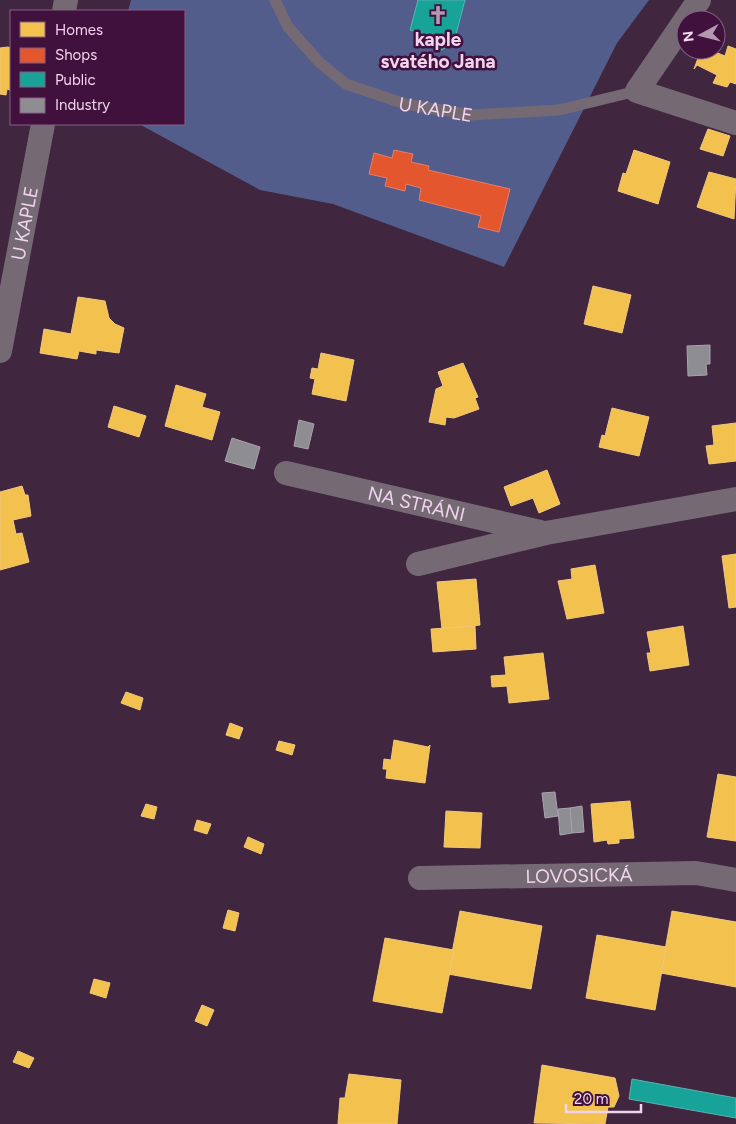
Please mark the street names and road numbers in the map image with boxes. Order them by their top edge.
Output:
street label: U KAPLE [397,92,474,127]
street label: U KAPLE [6,184,42,262]
street label: NA STRÁNI [366,481,467,526]
street label: LOVOSICKÁ [525,863,633,888]

